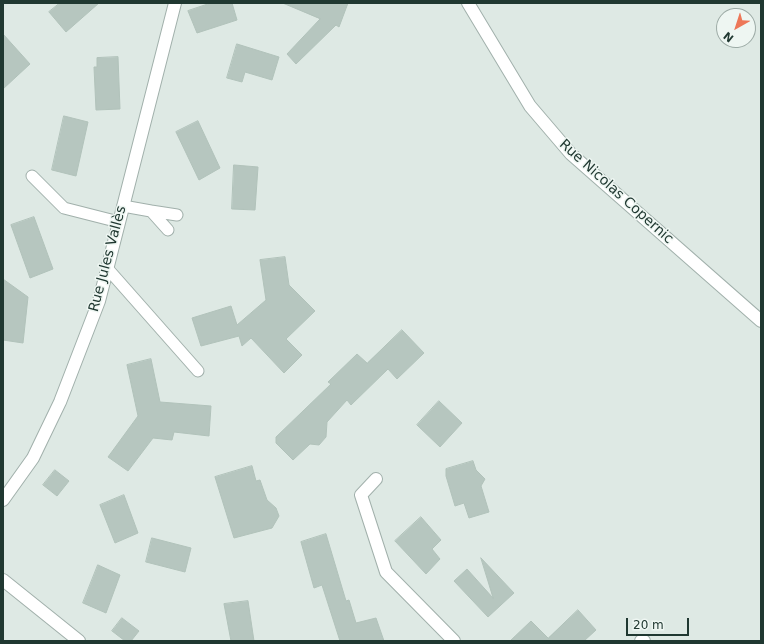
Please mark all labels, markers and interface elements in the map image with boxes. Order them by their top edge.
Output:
north arrow [716,8,756,48]
text: N [721,29,736,45]
street label: Rue Nicolas Copernic [556,136,676,248]
street label: Rue Jules Vallès [86,204,130,314]
scale bar [628,610,691,636]
text: 20 m [633,618,664,632]

